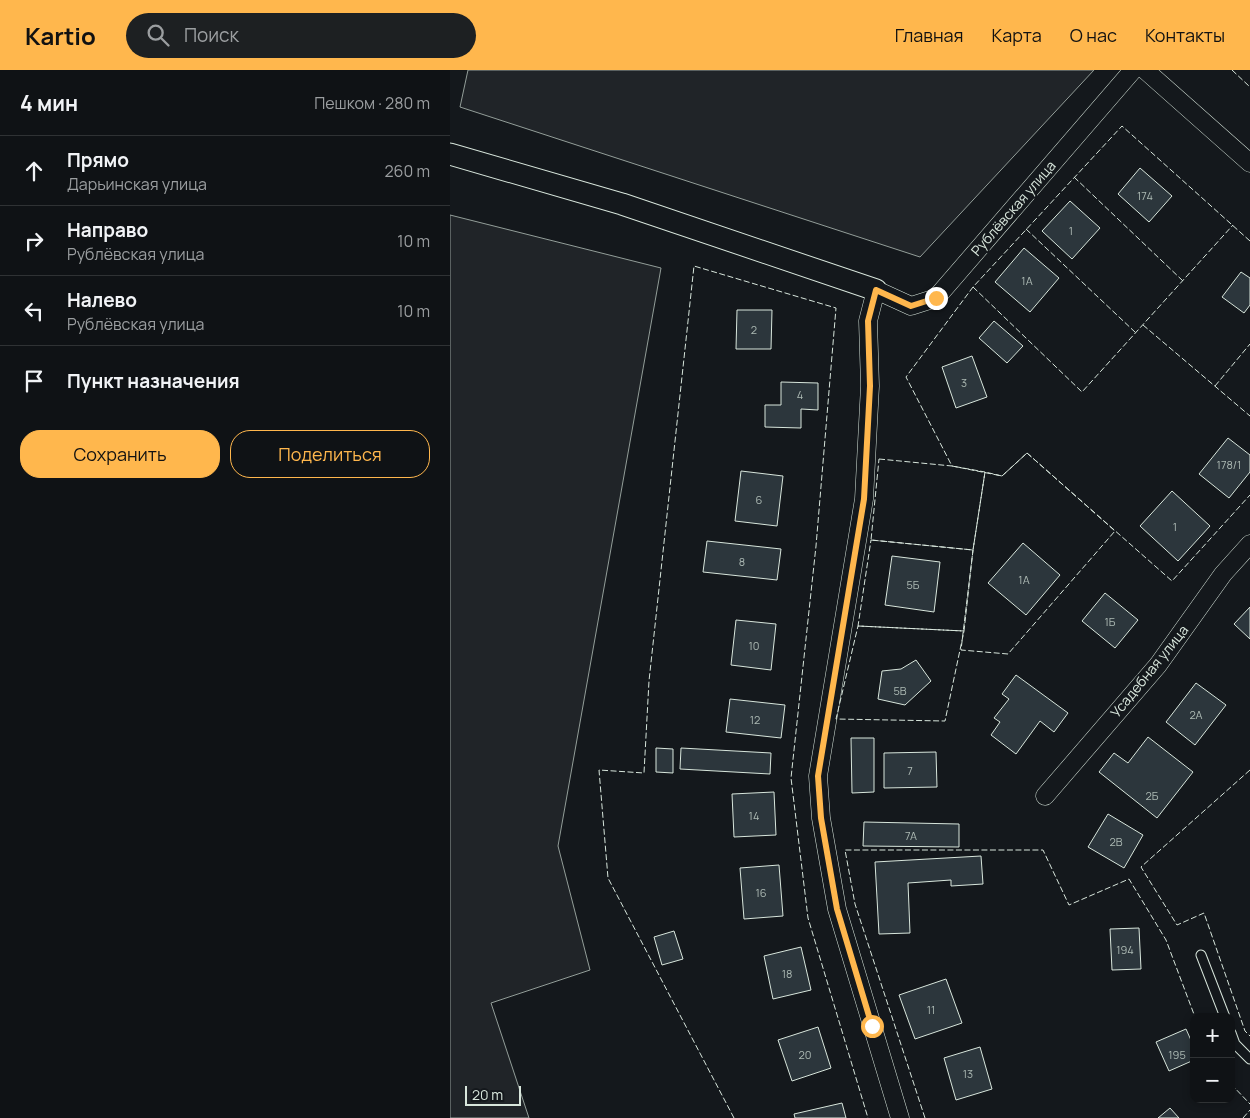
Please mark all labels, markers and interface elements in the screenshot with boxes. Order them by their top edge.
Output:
search box [126,13,476,58]
text: Kartio [25,19,96,52]
icon: search [144,21,172,49]
text: Поиск [184,22,239,48]
text: Главная [895,23,964,47]
text: Карта [992,23,1042,47]
text: О нас [1070,23,1117,47]
text: Контакты [1145,23,1225,47]
text: 4 мин [20,89,78,117]
text: Пешком · 280 m [314,92,430,114]
text: Прямо [67,147,129,173]
street label: Рублёвская улица [966,156,1060,260]
icon: ahead [20,157,48,185]
text: 260 m [384,160,430,182]
text: Дарьинская улица [67,173,207,195]
house number: 174 [1137,188,1153,203]
text: Направо [67,217,148,243]
house number: 1 [1069,223,1073,238]
icon: right [20,227,48,255]
text: 10 m [397,230,430,252]
text: Рублёвская улица [67,243,204,265]
house number: 1А [1021,273,1033,288]
text: Налево [67,287,137,313]
route end [925,287,948,310]
icon: left [20,297,48,325]
text: 10 m [397,300,430,322]
text: Рублёвская улица [67,313,204,335]
house number: 2 [751,322,757,337]
icon: arrive [20,367,48,395]
text: Пункт назначения [67,368,240,394]
house number: 3 [961,375,967,390]
house number: 4 [797,387,803,402]
button: Сохранить [20,430,220,478]
button: Поделиться [230,430,430,478]
house number: 178/1 [1217,457,1241,472]
house number: 6 [756,492,763,507]
house number: 1 [1173,519,1177,534]
house number: 8 [739,554,745,569]
house number: 1А [1018,572,1030,587]
house number: 5Б [907,577,920,592]
house number: 1Б [1105,614,1116,629]
street label: Усадебная улица [1106,621,1192,721]
house number: 10 [748,638,760,653]
house number: 5В [893,683,907,698]
house number: 2А [1189,707,1203,722]
house number: 12 [750,712,760,727]
house number: 7 [907,763,913,778]
house number: 2Б [1146,788,1159,803]
house number: 14 [749,808,759,823]
house number: 7А [905,828,917,843]
house number: 2В [1109,834,1123,849]
house number: 16 [755,885,767,900]
house number: 194 [1116,942,1134,957]
house number: 18 [782,966,792,981]
house number: 11 [927,1002,935,1017]
map controls [1190,1013,1235,1103]
button: + [1190,1013,1235,1058]
route start [861,1015,884,1038]
house number: 20 [799,1047,811,1062]
house number: 195 [1168,1047,1186,1062]
button: − [1190,1058,1235,1103]
house number: 13 [963,1066,973,1081]
scale bar [465,1083,521,1106]
text: 20 m [472,1085,503,1104]

